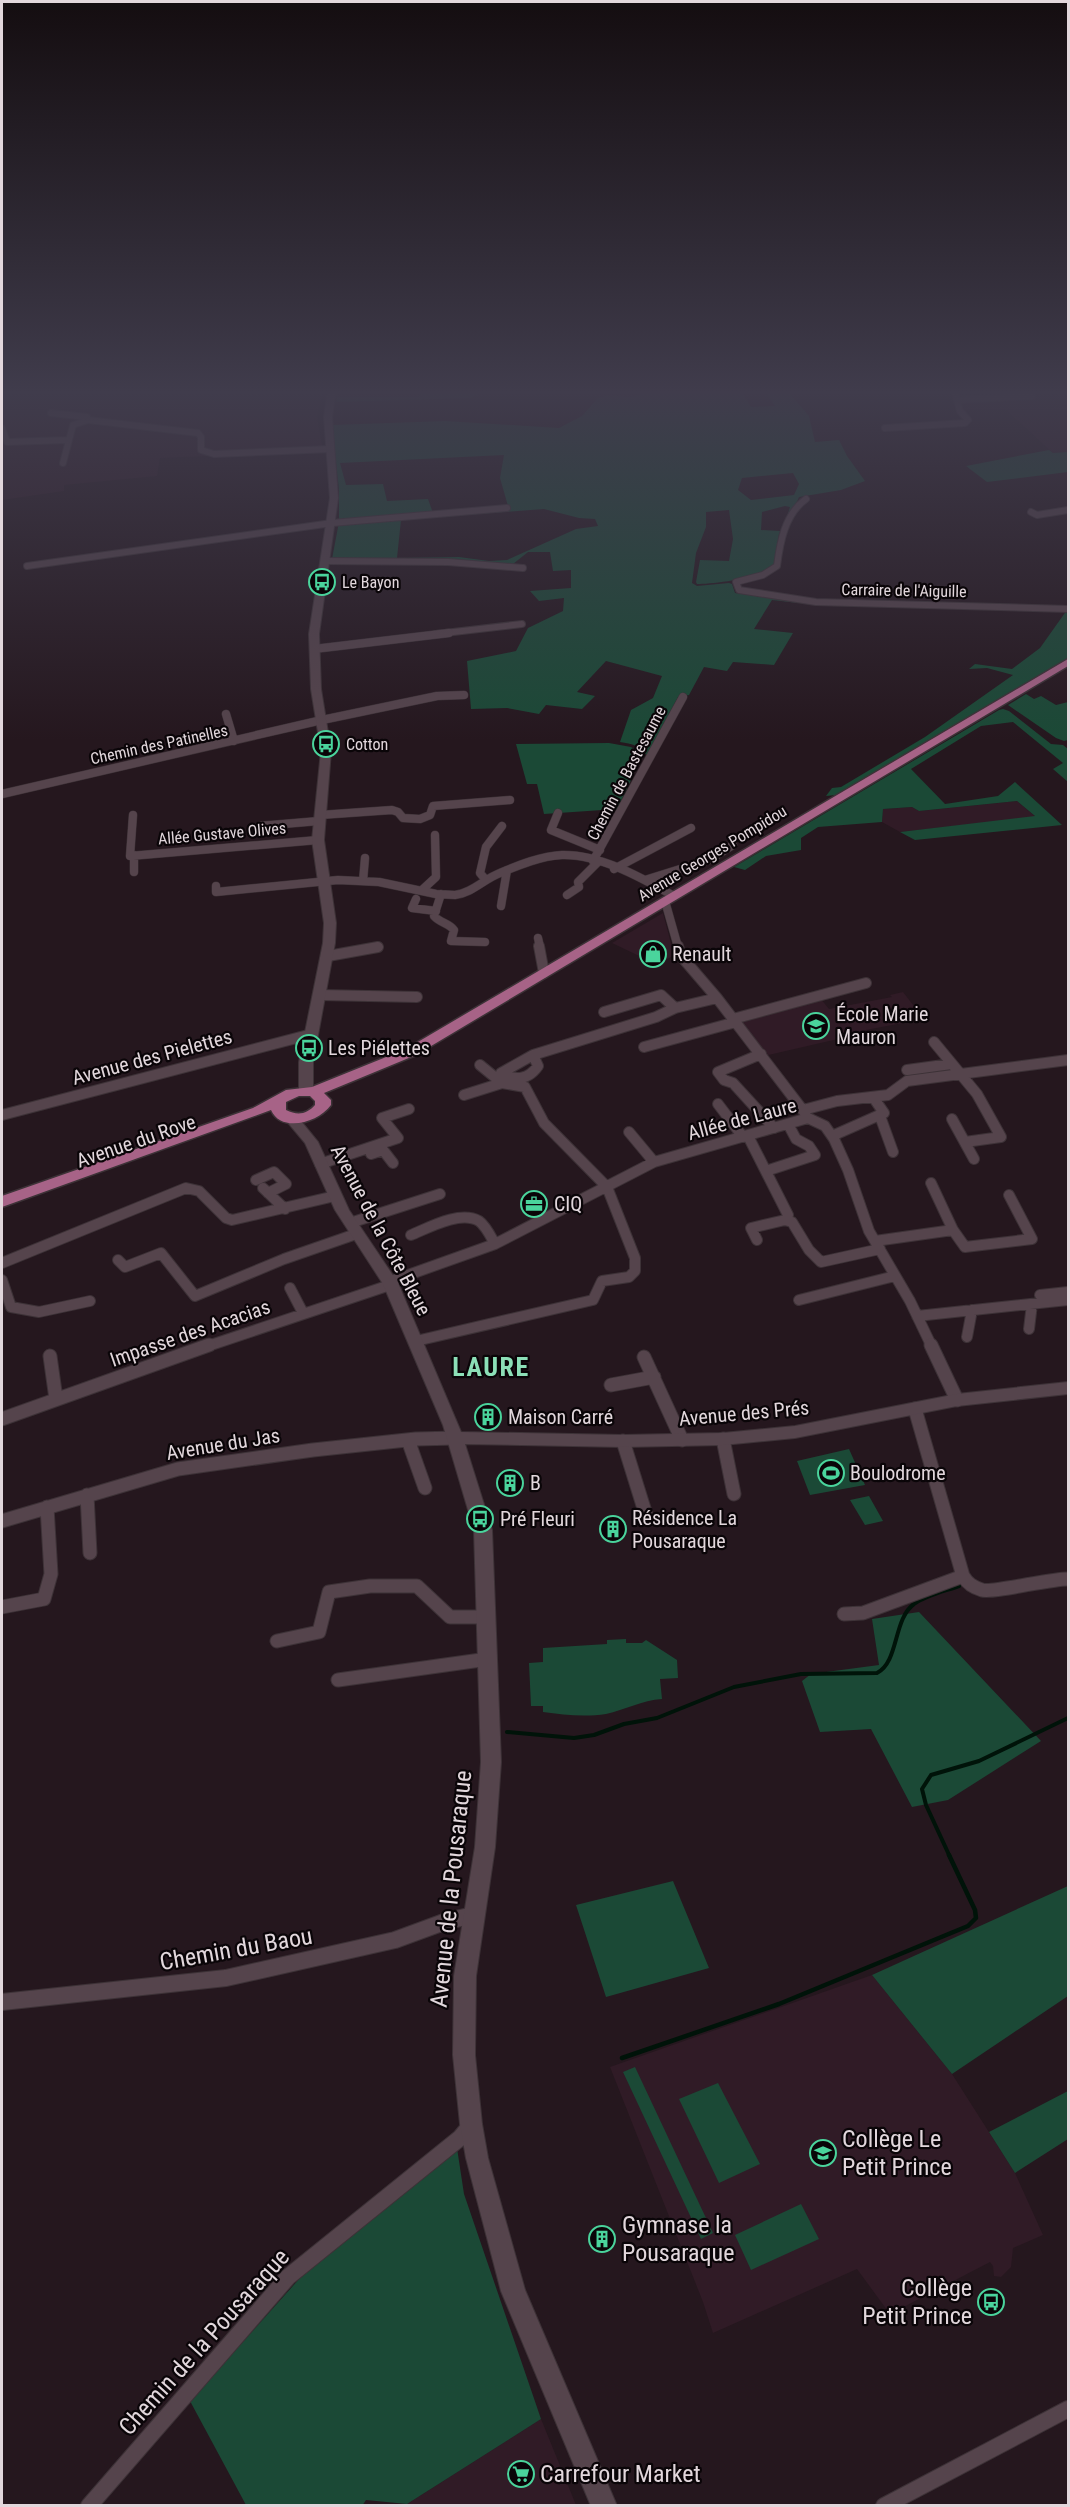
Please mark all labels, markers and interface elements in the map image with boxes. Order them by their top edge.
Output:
bus stop icon: Le Bayon [307,567,337,597]
place label: Le Bayon [342,573,399,592]
street label: Carraire de l'Aiguille [841,580,967,601]
street label: Chemin de Bastesaume [583,703,670,843]
street label: Chemin des Patinelles [89,721,230,768]
bus stop icon: Cotton [311,729,341,759]
place label: Cotton [346,735,388,754]
street label: Avenue Georges Pompidou [635,802,790,905]
street label: Allée Gustave Olives [157,818,287,849]
shop icon: Renault [638,939,668,969]
place label: Renault [672,942,732,966]
place label: École Marie Mauron [836,1002,928,1049]
school or university icon: École Marie Mauron [801,1011,831,1041]
street label: Avenue des Pielettes [69,1024,235,1090]
bus stop icon: Les Piélettes [294,1033,324,1063]
place label: Les Piélettes [328,1036,430,1060]
street label: Allée de Laure [685,1093,799,1145]
street label: Avenue du Rove [73,1109,199,1173]
street label: Avenue de la Côte Bleue [326,1140,436,1320]
office icon: CIQ [519,1189,549,1219]
place label: CIQ [554,1192,582,1216]
street label: Impasse des Acacias [107,1294,273,1372]
district label: LAURE [452,1352,530,1382]
street label: Avenue des Prés [678,1395,810,1431]
building icon: Maison Carré [473,1402,503,1432]
place label: Maison Carré [508,1405,613,1429]
street label: Avenue du Jas [164,1423,282,1465]
sports icon: Boulodrome [816,1458,846,1488]
place label: Boulodrome [850,1461,946,1485]
building icon: B [495,1468,525,1498]
place label: B [530,1471,541,1495]
bus stop icon: Pré Fleuri [465,1504,495,1534]
place label: Résidence La Pousaraque [632,1506,737,1553]
place label: Pré Fleuri [500,1507,575,1531]
building icon: Résidence La Pousaraque [598,1514,628,1544]
street label: Avenue de la Pousaraque [425,1769,477,2009]
street label: Chemin du Baou [158,1922,314,1976]
place label: Collège Le Petit Prince [842,2125,952,2181]
school or university icon: Collège Le Petit Prince [808,2138,838,2168]
place label: Gymnase la Pousaraque [622,2211,734,2267]
building icon: Gymnase la Pousaraque [587,2224,617,2254]
street label: Chemin de la Pousaraque [113,2243,295,2441]
place label: Collège Petit Prince [862,2274,972,2330]
bus stop icon: Collège Petit Prince [976,2287,1006,2317]
supermarket icon: Carrefour Market [506,2459,536,2489]
place label: Carrefour Market [540,2460,701,2488]

